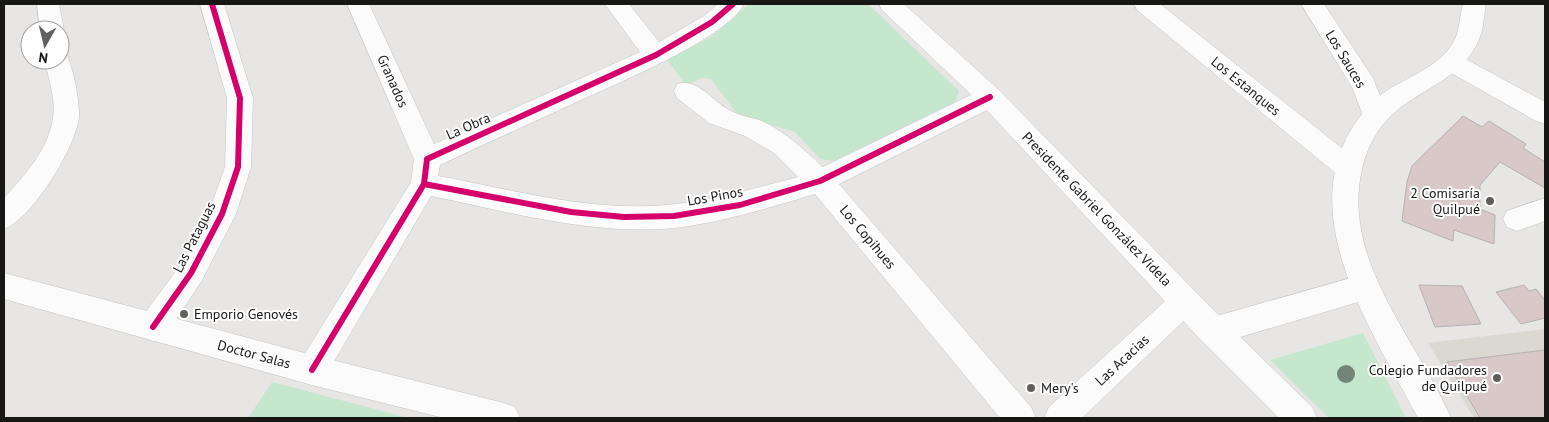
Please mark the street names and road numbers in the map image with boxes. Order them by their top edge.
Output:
street label: Los Sauces [1322,27,1370,91]
street label: Granados [373,52,413,110]
street label: Los Estanques [1208,52,1285,120]
street label: La Obra [443,108,493,144]
street label: Presidente Gabriel González Videla [1018,128,1176,290]
street label: Los Pinos [686,182,744,210]
street label: Las Pataguas [168,198,220,276]
street label: Los Copihues [836,201,900,273]
street label: Las Acacias [1091,330,1153,390]
street label: Doctor Salas [216,336,293,372]

